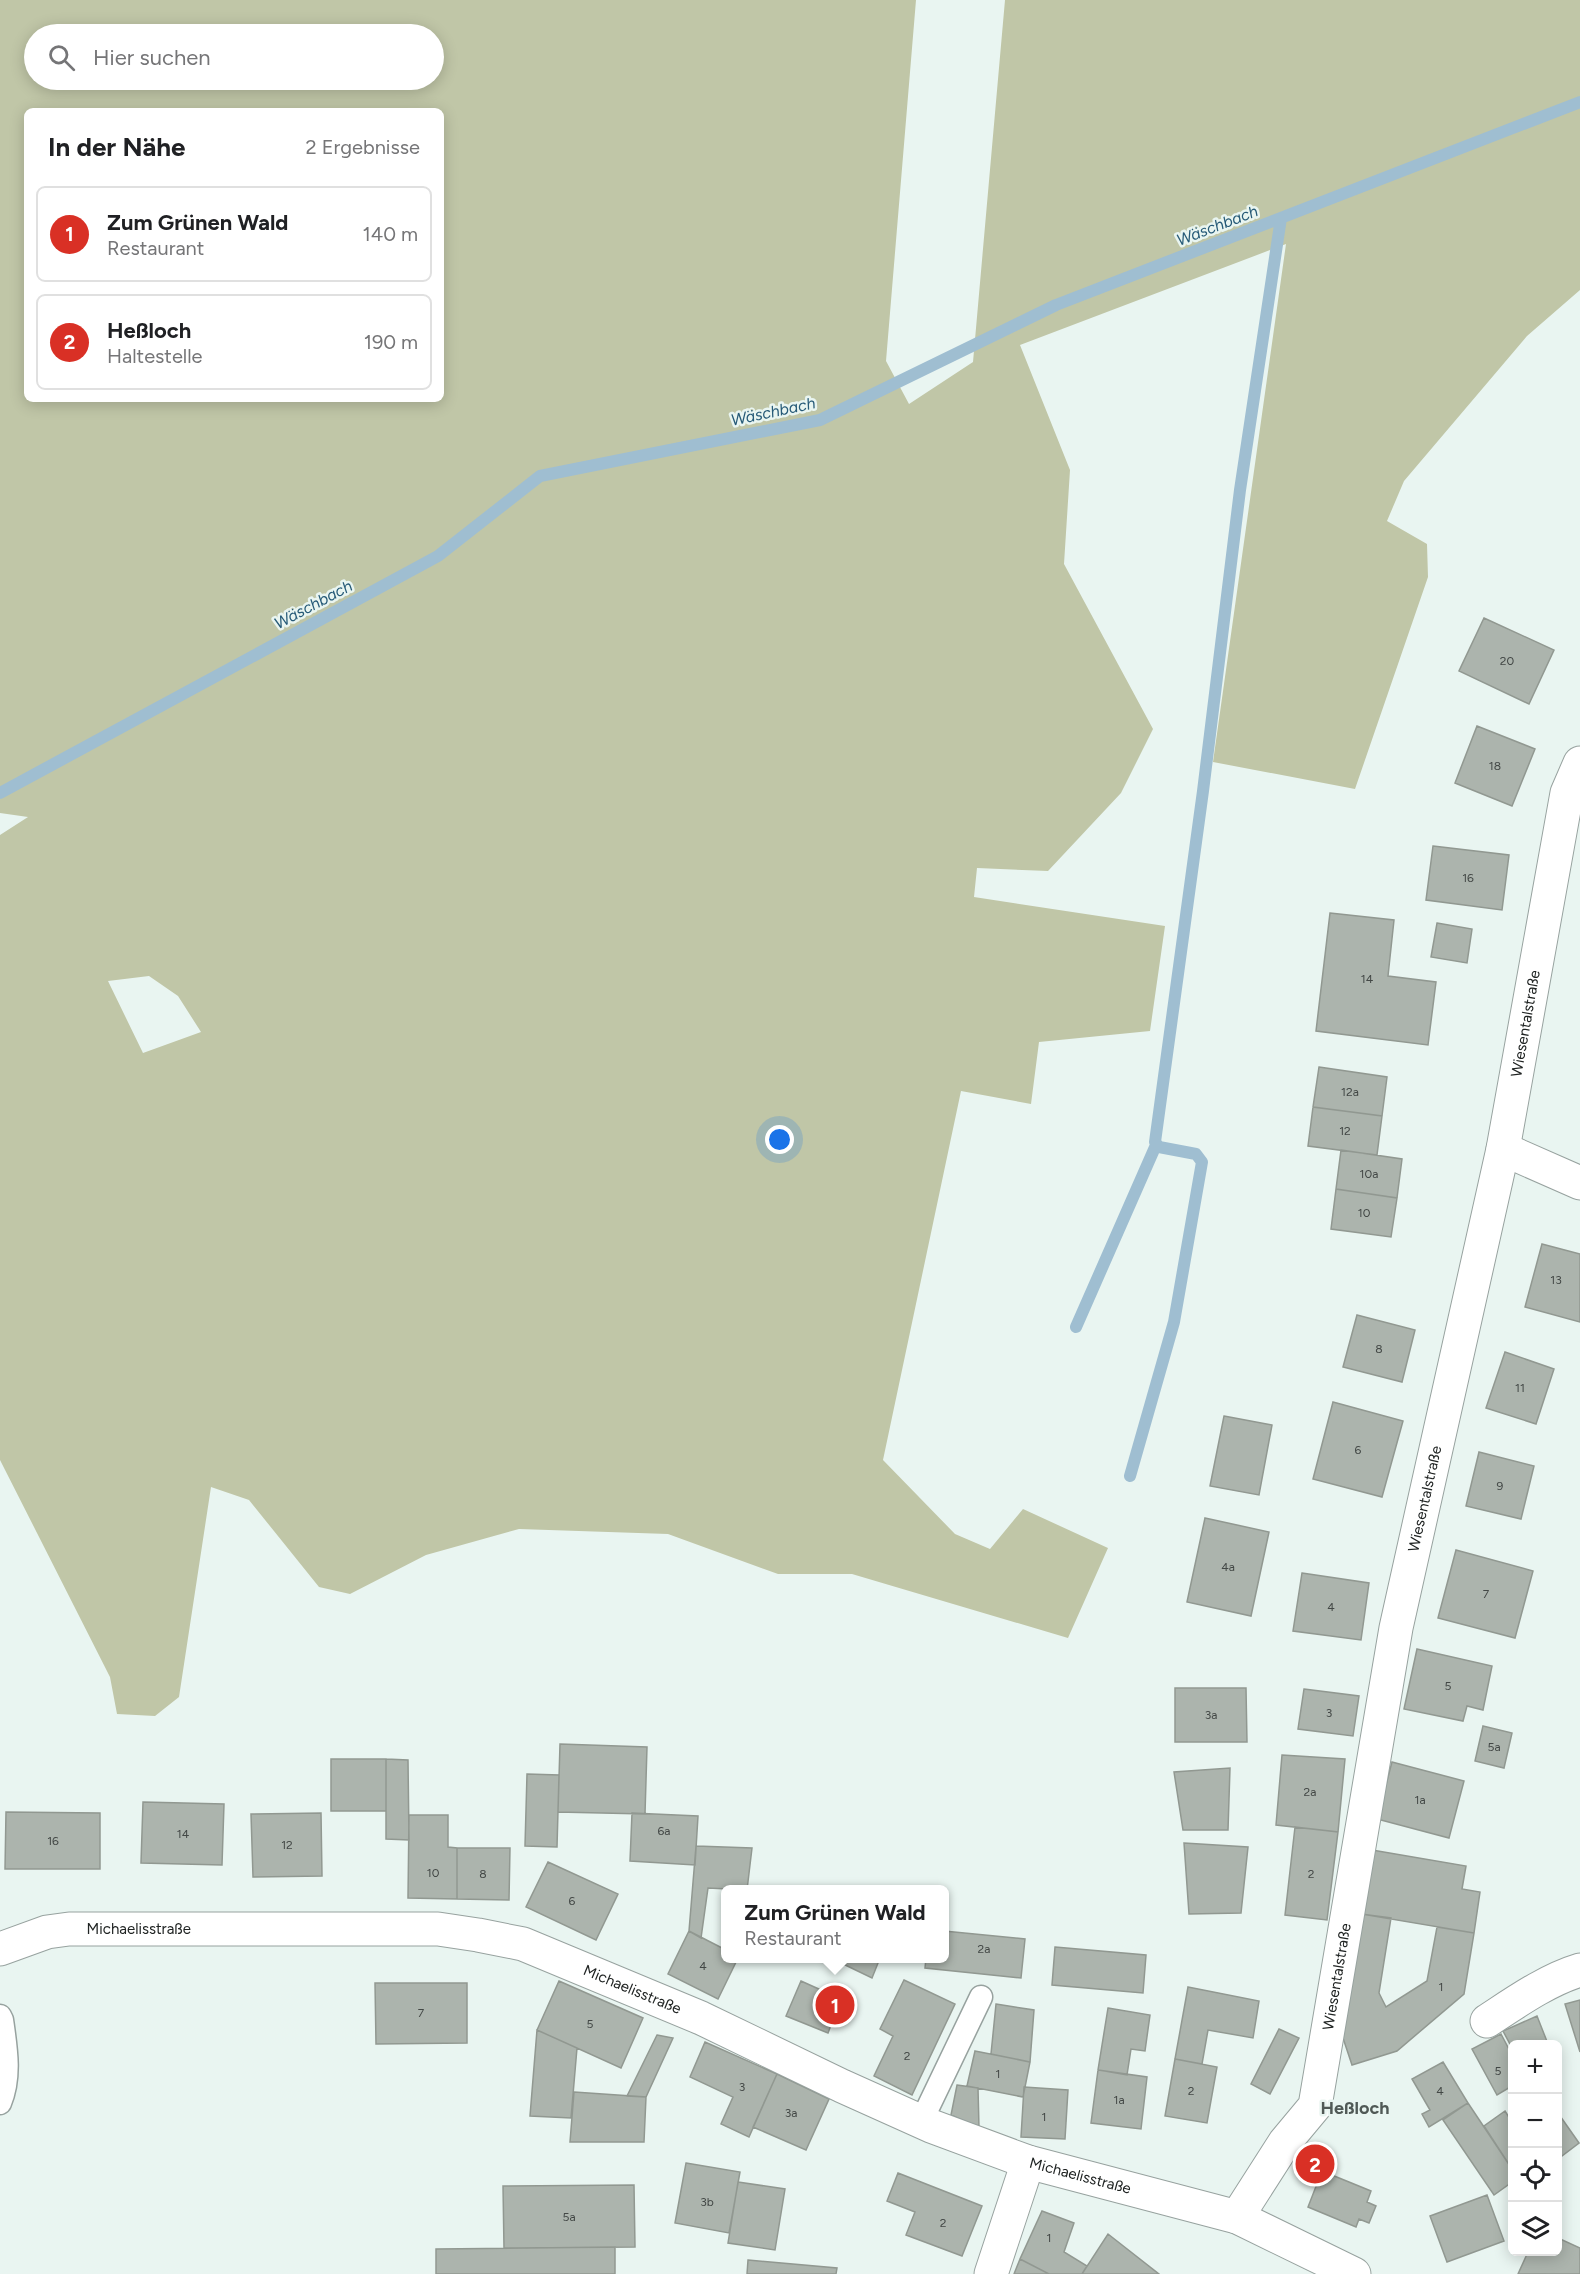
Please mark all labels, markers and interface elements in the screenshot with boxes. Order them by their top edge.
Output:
search box [24,24,444,90]
icon: search [45,41,78,74]
text: Hier suchen [93,44,211,71]
text: In der Nähe [48,131,185,163]
text: 2 Ergebnisse [306,135,420,159]
water label: Wäschbach [1174,201,1261,250]
text: Zum Grünen Wald [107,209,288,236]
text: 1 [65,222,74,246]
text: 140 m [363,222,418,246]
text: Restaurant [107,236,204,260]
text: Heßloch [107,317,191,344]
text: 2 [64,330,75,354]
text: 190 m [364,330,418,354]
text: Haltestelle [107,344,203,368]
water label: Wäschbach [729,393,817,430]
water label: Wäschbach [271,576,356,633]
house number: 20 [1500,654,1515,668]
house number: 18 [1489,759,1501,773]
house number: 16 [1462,871,1474,885]
street label: Wiesentalstraße [1507,969,1544,1078]
house number: 14 [1361,972,1374,986]
house number: 12a [1341,1085,1359,1099]
house number: 12 [1339,1124,1351,1138]
your location [765,1125,794,1154]
house number: 10a [1360,1167,1378,1181]
house number: 10 [1358,1206,1371,1220]
house number: 13 [1550,1273,1562,1287]
house number: 8 [1375,1342,1383,1356]
house number: 11 [1515,1381,1525,1395]
house number: 6 [1355,1443,1362,1457]
street label: Wiesentalstraße [1404,1444,1445,1554]
house number: 9 [1497,1479,1504,1493]
house number: 4a [1221,1560,1235,1574]
house number: 7 [1483,1587,1490,1601]
house number: 4 [1327,1600,1335,1614]
house number: 5 [1445,1679,1452,1693]
house number: 3 [1326,1706,1332,1720]
house number: 3a [1205,1708,1217,1722]
house number: 5a [1487,1740,1501,1754]
house number: 2a [1304,1785,1316,1799]
house number: 1a [1414,1793,1426,1807]
house number: 6a [658,1824,670,1838]
house number: 14 [177,1827,190,1841]
house number: 16 [47,1834,59,1848]
house number: 12 [281,1838,293,1852]
house number: 10 [427,1866,440,1880]
house number: 8 [479,1867,487,1881]
house number: 2 [1308,1867,1314,1881]
popup [721,1885,949,1963]
house number: 6 [569,1894,576,1908]
text: Zum Grünen Wald [744,1899,926,1926]
street label: Michaelisstraße [87,1920,191,1938]
street label: Wiesentalstraße [1319,1922,1355,2032]
text: Restaurant [744,1926,842,1950]
house number: 2a [978,1942,990,1956]
house number: 4 [699,1959,707,1973]
street label: Michaelisstraße [581,1961,684,2018]
house number: 1 [1439,1980,1443,1994]
pin: 1 [816,1982,854,2028]
house number: 7 [418,2006,425,2020]
house number: 5 [587,2017,594,2031]
map controls [1508,2040,1562,2256]
button: + [1508,2040,1562,2094]
house number: 2 [904,2049,910,2063]
house number: 5 [1495,2064,1502,2078]
house number: 1 [996,2067,1000,2081]
house number: 3 [739,2080,745,2094]
house number: 2 [1188,2084,1194,2098]
house number: 4 [1436,2084,1444,2098]
house number: 1a [1113,2093,1125,2107]
button: − [1508,2094,1562,2148]
district label: Heßloch [1320,2097,1390,2119]
house number: 3a [785,2106,797,2120]
house number: 1 [1042,2110,1046,2124]
pin: 2 [1296,2142,1334,2186]
button: locate [1508,2148,1562,2202]
street label: Michaelisstraße [1028,2154,1133,2198]
house number: 3b [700,2195,714,2209]
button: layers [1508,2202,1562,2256]
house number: 5a [562,2210,576,2224]
house number: 2 [940,2216,946,2230]
house number: 1 [1047,2231,1051,2245]

